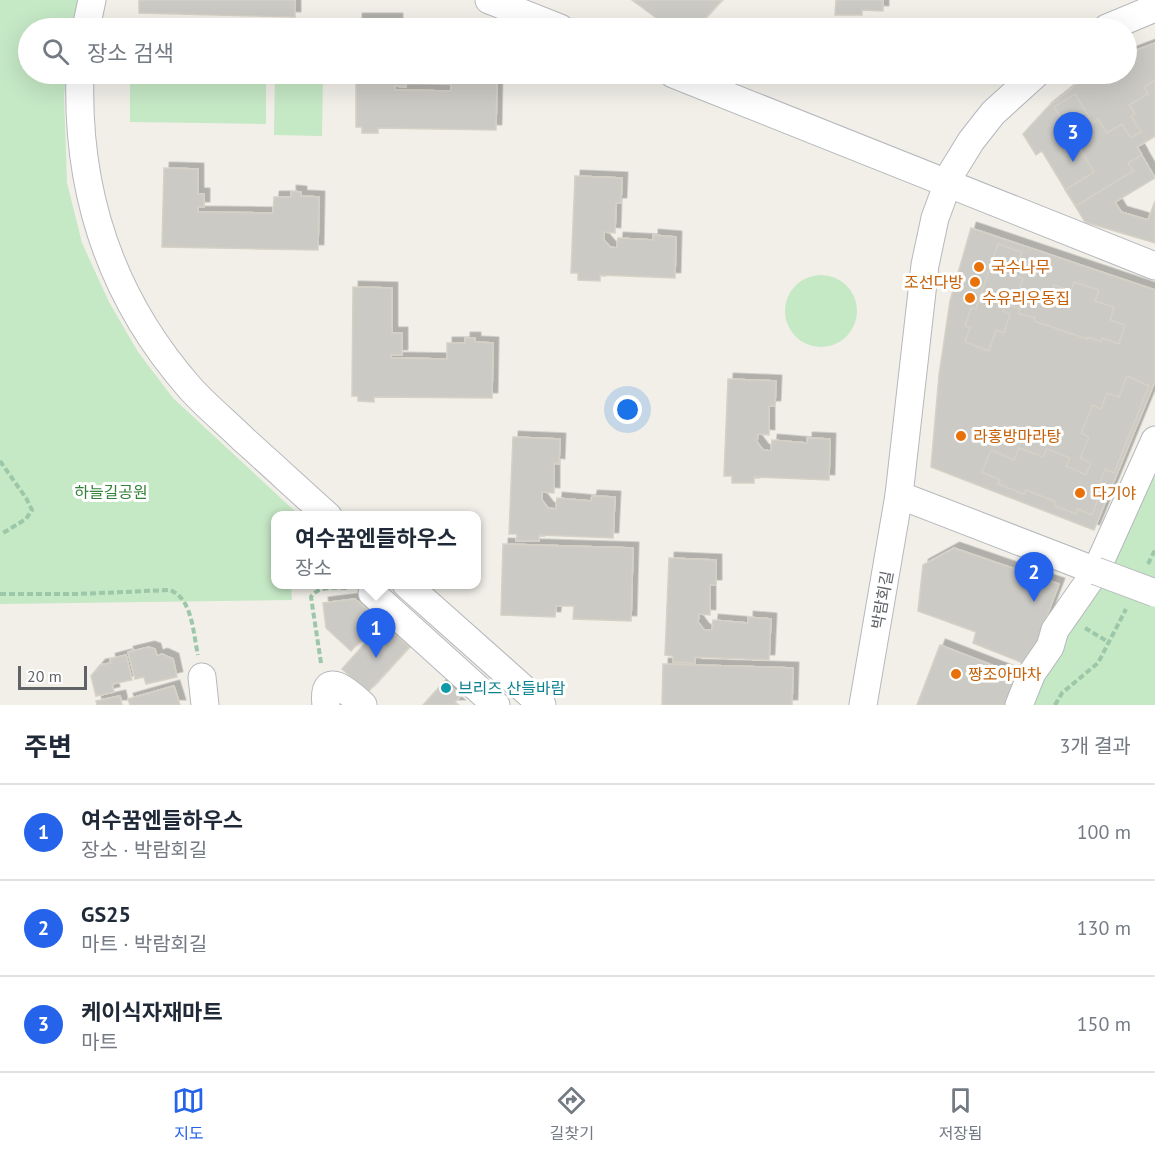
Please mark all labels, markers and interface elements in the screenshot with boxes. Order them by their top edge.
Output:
search box [18,18,1137,84]
icon: search [39,35,72,68]
text: 장소 검색 [87,39,174,67]
pin: 3 [1054,112,1092,162]
place label: 국수나무 [991,257,1050,277]
marker: 국수나무 [972,260,986,274]
place label: 조선다방 [904,272,963,292]
marker: 조선다방 [968,275,982,289]
place label: 수유리우동집 [982,288,1070,308]
marker: 수유리우동집 [963,291,977,305]
your location [613,395,642,424]
place label: 라홍방마라탕 [973,426,1062,446]
marker: 라홍방마라탕 [954,429,968,443]
park label: 하늘길공원 [74,482,148,502]
place label: 다기야 [1092,483,1136,503]
marker: 다기야 [1073,486,1087,500]
popup [271,511,481,589]
text: 여수꿈엔들하우스 [295,524,457,552]
pin: 2 [1014,552,1054,602]
text: 장소 [295,555,332,581]
street label: 박람회길 [867,569,897,631]
pin: 1 [356,608,395,658]
scale bar [18,663,87,690]
place label: 짱조아마차 [968,664,1042,684]
text: 20 m [27,666,62,686]
marker: 짱조아마차 [949,667,963,681]
place label: 브리즈 산들바람 [458,678,566,698]
marker: 브리즈 산들바람 [439,681,453,695]
text: 주변 [24,730,72,763]
text: 3개 결과 [1060,733,1131,759]
text: 여수꿈엔들하우스 [81,806,243,834]
text: 1 [38,819,49,845]
text: 100 m [1077,819,1131,845]
text: 장소 · 박람회길 [81,837,207,863]
text: GS25 [81,900,131,928]
text: 2 [38,915,49,941]
text: 130 m [1077,915,1131,941]
text: 마트 · 박람회길 [81,931,207,957]
text: 케이식자재마트 [81,998,223,1026]
text: 3 [38,1011,49,1037]
text: 150 m [1077,1011,1131,1037]
text: 마트 [81,1029,118,1055]
tab: 지도 [172,1084,205,1144]
tab: 길찾기 [550,1084,594,1144]
tab: 저장됨 [939,1084,983,1144]

